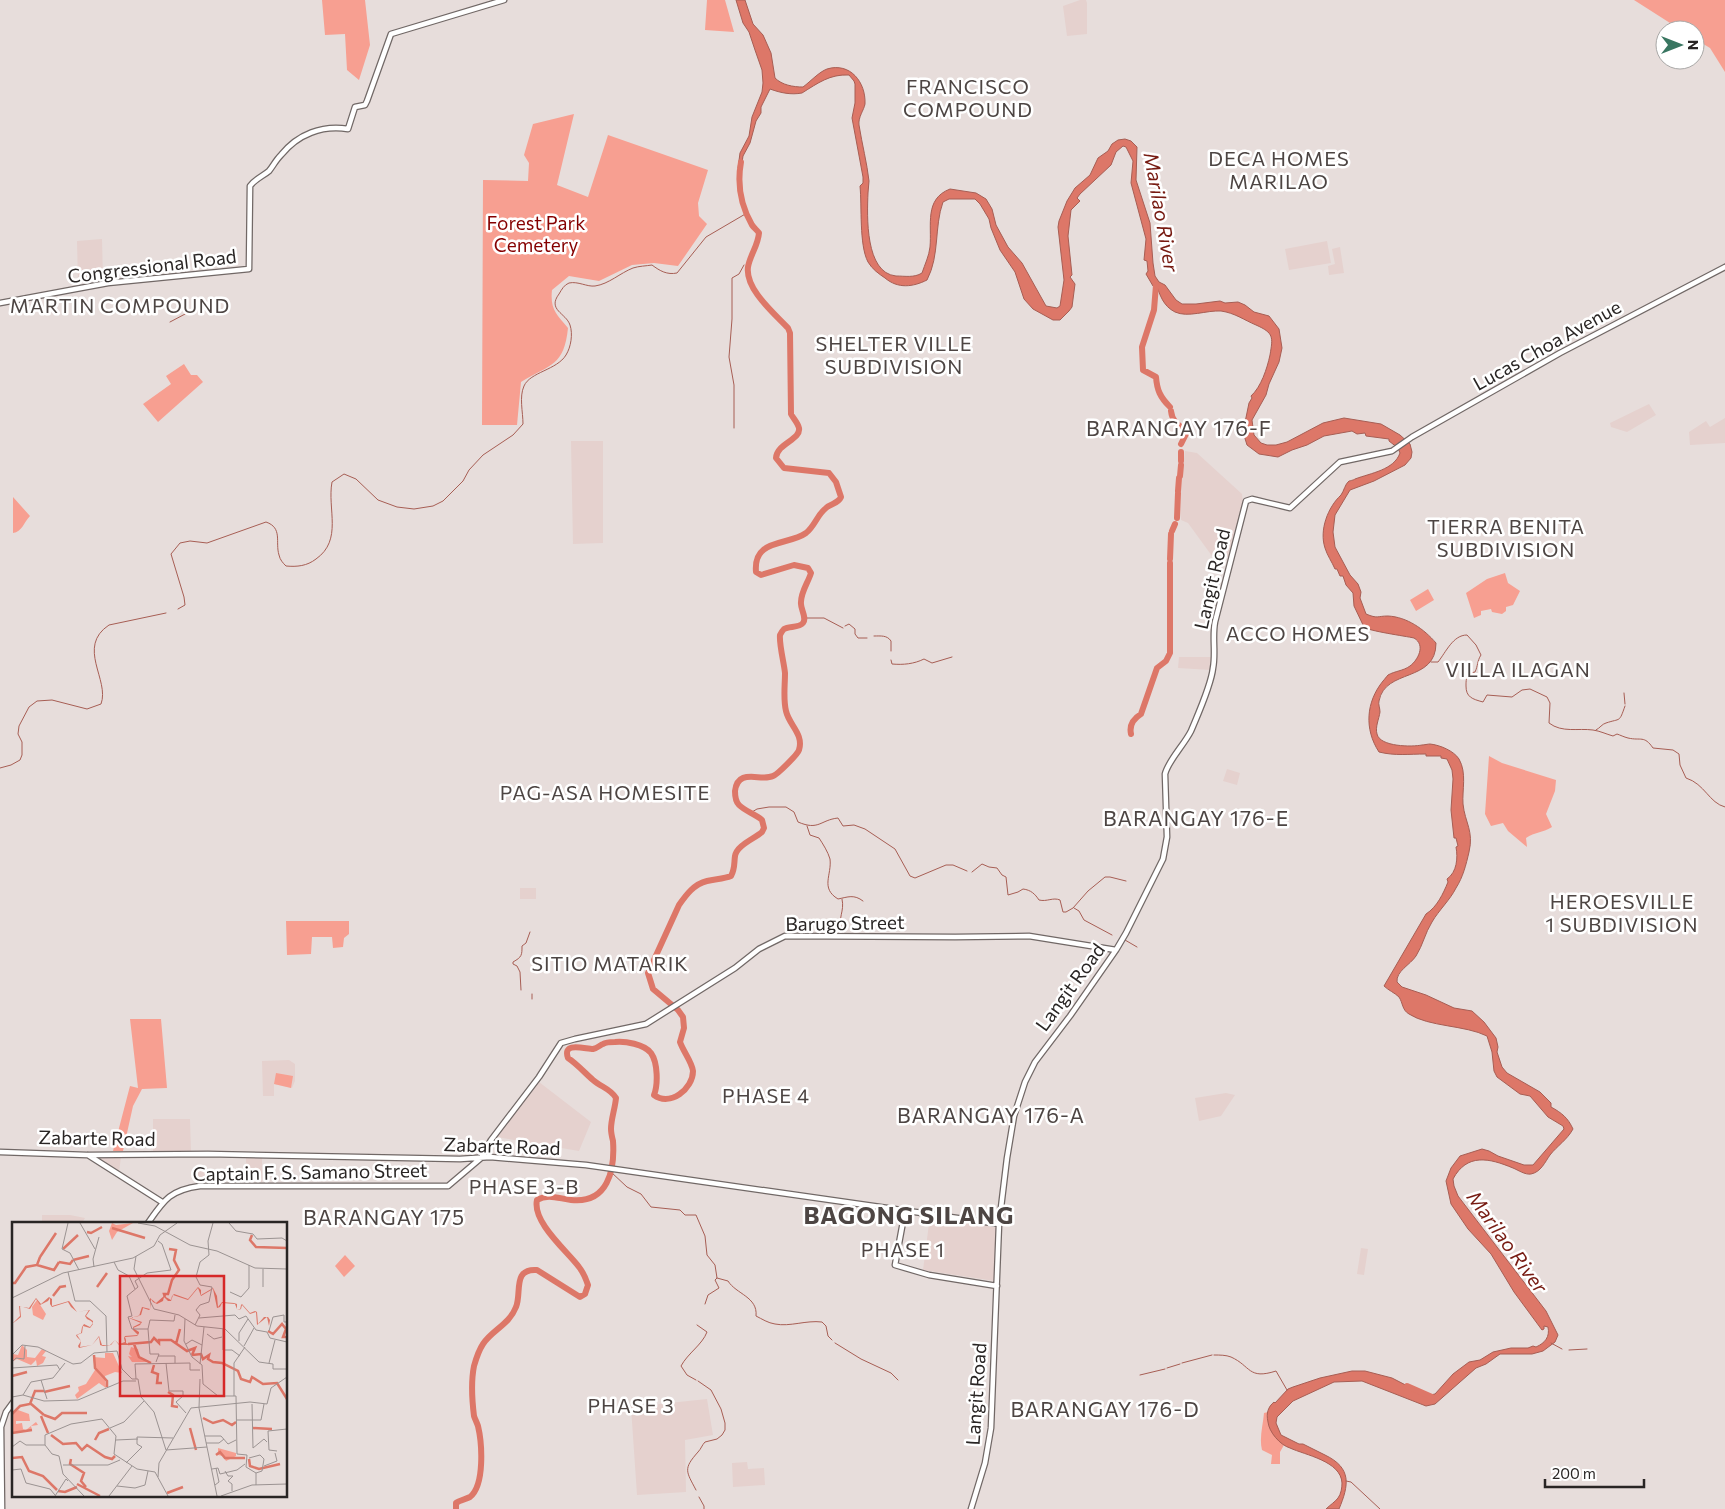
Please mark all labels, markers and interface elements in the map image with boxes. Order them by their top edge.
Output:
north arrow [1655,20,1705,70]
text: N [1685,40,1702,50]
district label: FRANCISCO COMPOUND [903,74,1033,121]
district label: DECA HOMES MARILAO [1208,146,1350,193]
water label: Marilao River [1140,150,1184,274]
park label: Forest Park Cemetery [487,211,585,256]
street label: Congressional Road [66,244,238,287]
district label: MARTIN COMPOUND [10,293,230,317]
street label: Lucas Choa Avenue [1469,294,1625,395]
district label: SHELTER VILLE SUBDIVISION [815,331,973,378]
district label: BARANGAY 176-F [1086,415,1272,440]
district label: TIERRA BENITA SUBDIVISION [1427,514,1585,561]
street label: Langit Road [1189,526,1234,632]
district label: ACCO HOMES [1226,621,1370,645]
district label: VILLA ILAGAN [1445,657,1591,681]
district label: PAG-ASA HOMESITE [500,780,710,804]
district label: BARANGAY 176-E [1103,805,1289,830]
district label: HEROESVILLE 1 SUBDIVISION [1545,889,1699,936]
street label: Barugo Street [785,910,905,935]
street label: Langit Road [1030,938,1109,1035]
district label: SITIO MATARIK [531,951,689,975]
district label: PHASE 4 [722,1083,810,1107]
district label: BARANGAY 176-A [897,1102,1085,1127]
street label: Zabarte Road [38,1125,156,1150]
street label: Zabarte Road [443,1132,561,1159]
street label: Captain F. S. Samano Street [192,1158,428,1185]
district label: PHASE 3-B [469,1174,579,1198]
water label: Marilao River [1463,1185,1554,1298]
district label: BAGONG SILANG [803,1200,1015,1229]
district label: BARANGAY 175 [303,1204,465,1229]
inset map [12,1222,288,1496]
district label: PHASE 1 [861,1237,945,1261]
street label: Langit Road [960,1342,991,1446]
district label: PHASE 3 [587,1393,675,1417]
district label: BARANGAY 176-D [1010,1396,1200,1421]
scale bar [1545,1456,1644,1488]
text: 200 m [1552,1464,1596,1482]

